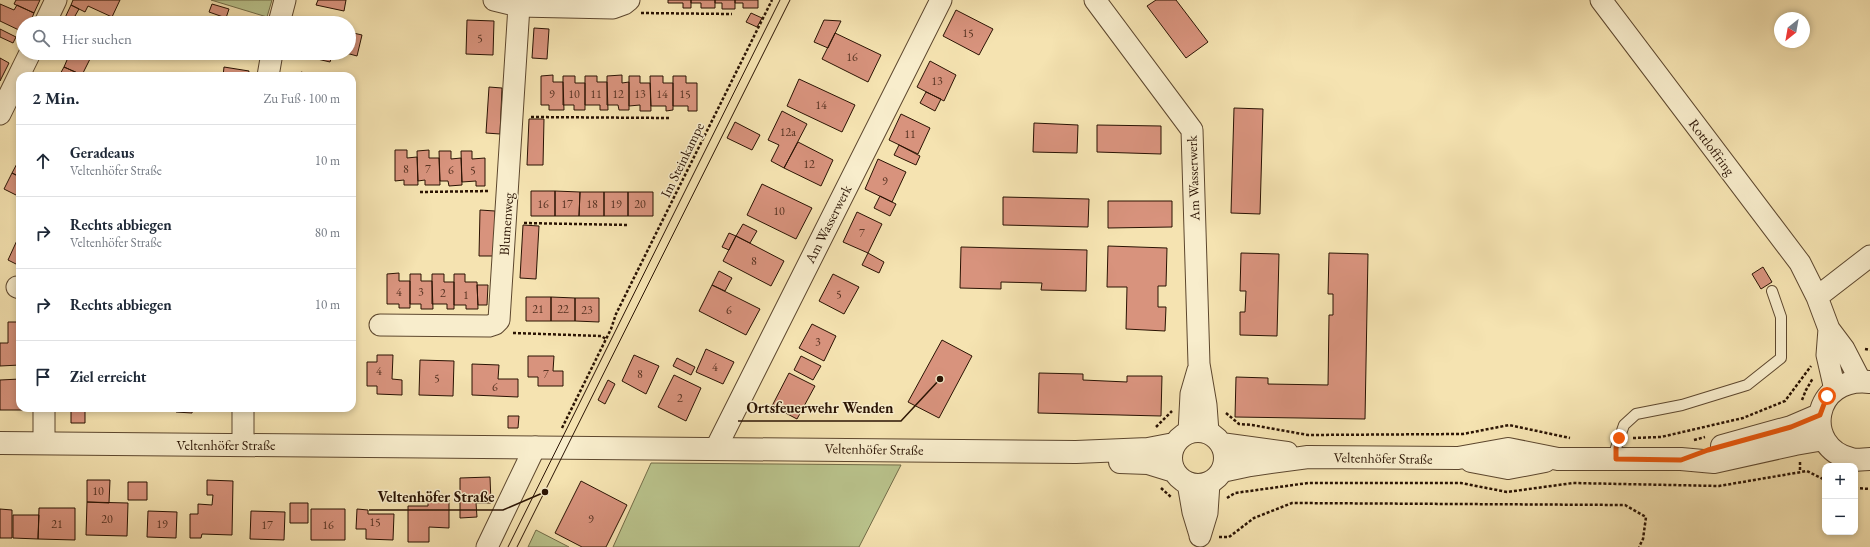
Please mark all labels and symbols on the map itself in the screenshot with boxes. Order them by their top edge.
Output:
north arrow [1774,12,1810,48]
house number: 15 [962,25,974,41]
house number: 5 [477,30,483,46]
house number: 16 [846,49,858,65]
house number: 13 [931,73,943,89]
house number: 9 [549,86,555,102]
house number: 10 [568,86,580,102]
house number: 11 [590,86,602,102]
house number: 12 [612,86,624,102]
house number: 13 [634,86,646,102]
house number: 14 [656,86,668,102]
house number: 15 [679,86,691,102]
house number: 14 [815,97,827,113]
street label: Rottloffring [1685,115,1740,180]
street label: Im Steinkampe [656,119,708,201]
house number: 12a [780,124,796,140]
house number: 11 [904,126,916,142]
street label: Am Wasserwerk [1182,135,1204,222]
house number: 12 [803,156,815,172]
house number: 8 [403,161,409,177]
house number: 7 [425,161,431,177]
house number: 6 [448,162,454,178]
house number: 5 [470,162,476,178]
house number: 9 [882,173,888,189]
street label: Am Wasserwerk [800,181,856,267]
street label: Blumenweg [495,191,517,256]
house number: 16 [537,196,549,212]
house number: 17 [561,196,573,212]
house number: 18 [586,196,598,212]
house number: 19 [610,196,622,212]
house number: 20 [634,196,646,212]
house number: 10 [773,203,785,219]
house number: 7 [859,225,865,241]
house number: 8 [751,253,757,269]
house number: 4 [396,284,402,300]
house number: 3 [418,284,424,300]
house number: 2 [440,285,446,301]
house number: 5 [836,286,842,302]
house number: 1 [463,287,469,303]
house number: 21 [532,301,544,317]
house number: 22 [557,301,569,317]
house number: 23 [581,302,593,318]
house number: 6 [726,302,732,318]
house number: 3 [815,334,821,350]
house number: 4 [712,359,718,375]
house number: 4 [376,363,382,379]
house number: 7 [543,366,549,382]
house number: 8 [637,366,643,382]
house number: 5 [434,370,440,386]
house number: 6 [492,379,498,395]
route start [1818,387,1836,405]
house number: 2 [677,390,683,406]
callout: Ortsfeuerwehr Wenden [738,394,901,421]
text: Ortsfeuerwehr Wenden [746,398,894,417]
route end [1610,429,1628,447]
street label: Veltenhöfer Straße [177,436,276,454]
street label: Veltenhöfer Straße [824,439,924,459]
street label: Veltenhöfer Straße [1333,448,1433,468]
house number: 10 [92,483,104,499]
callout: Veltenhöfer Straße [369,483,503,510]
text: Veltenhöfer Straße [377,487,495,506]
house number: 20 [101,511,113,527]
house number: 9 [588,511,594,527]
house number: 15 [369,514,381,530]
house number: 21 [51,516,63,532]
house number: 19 [156,516,168,532]
house number: 17 [261,517,273,533]
house number: 16 [322,517,334,533]

